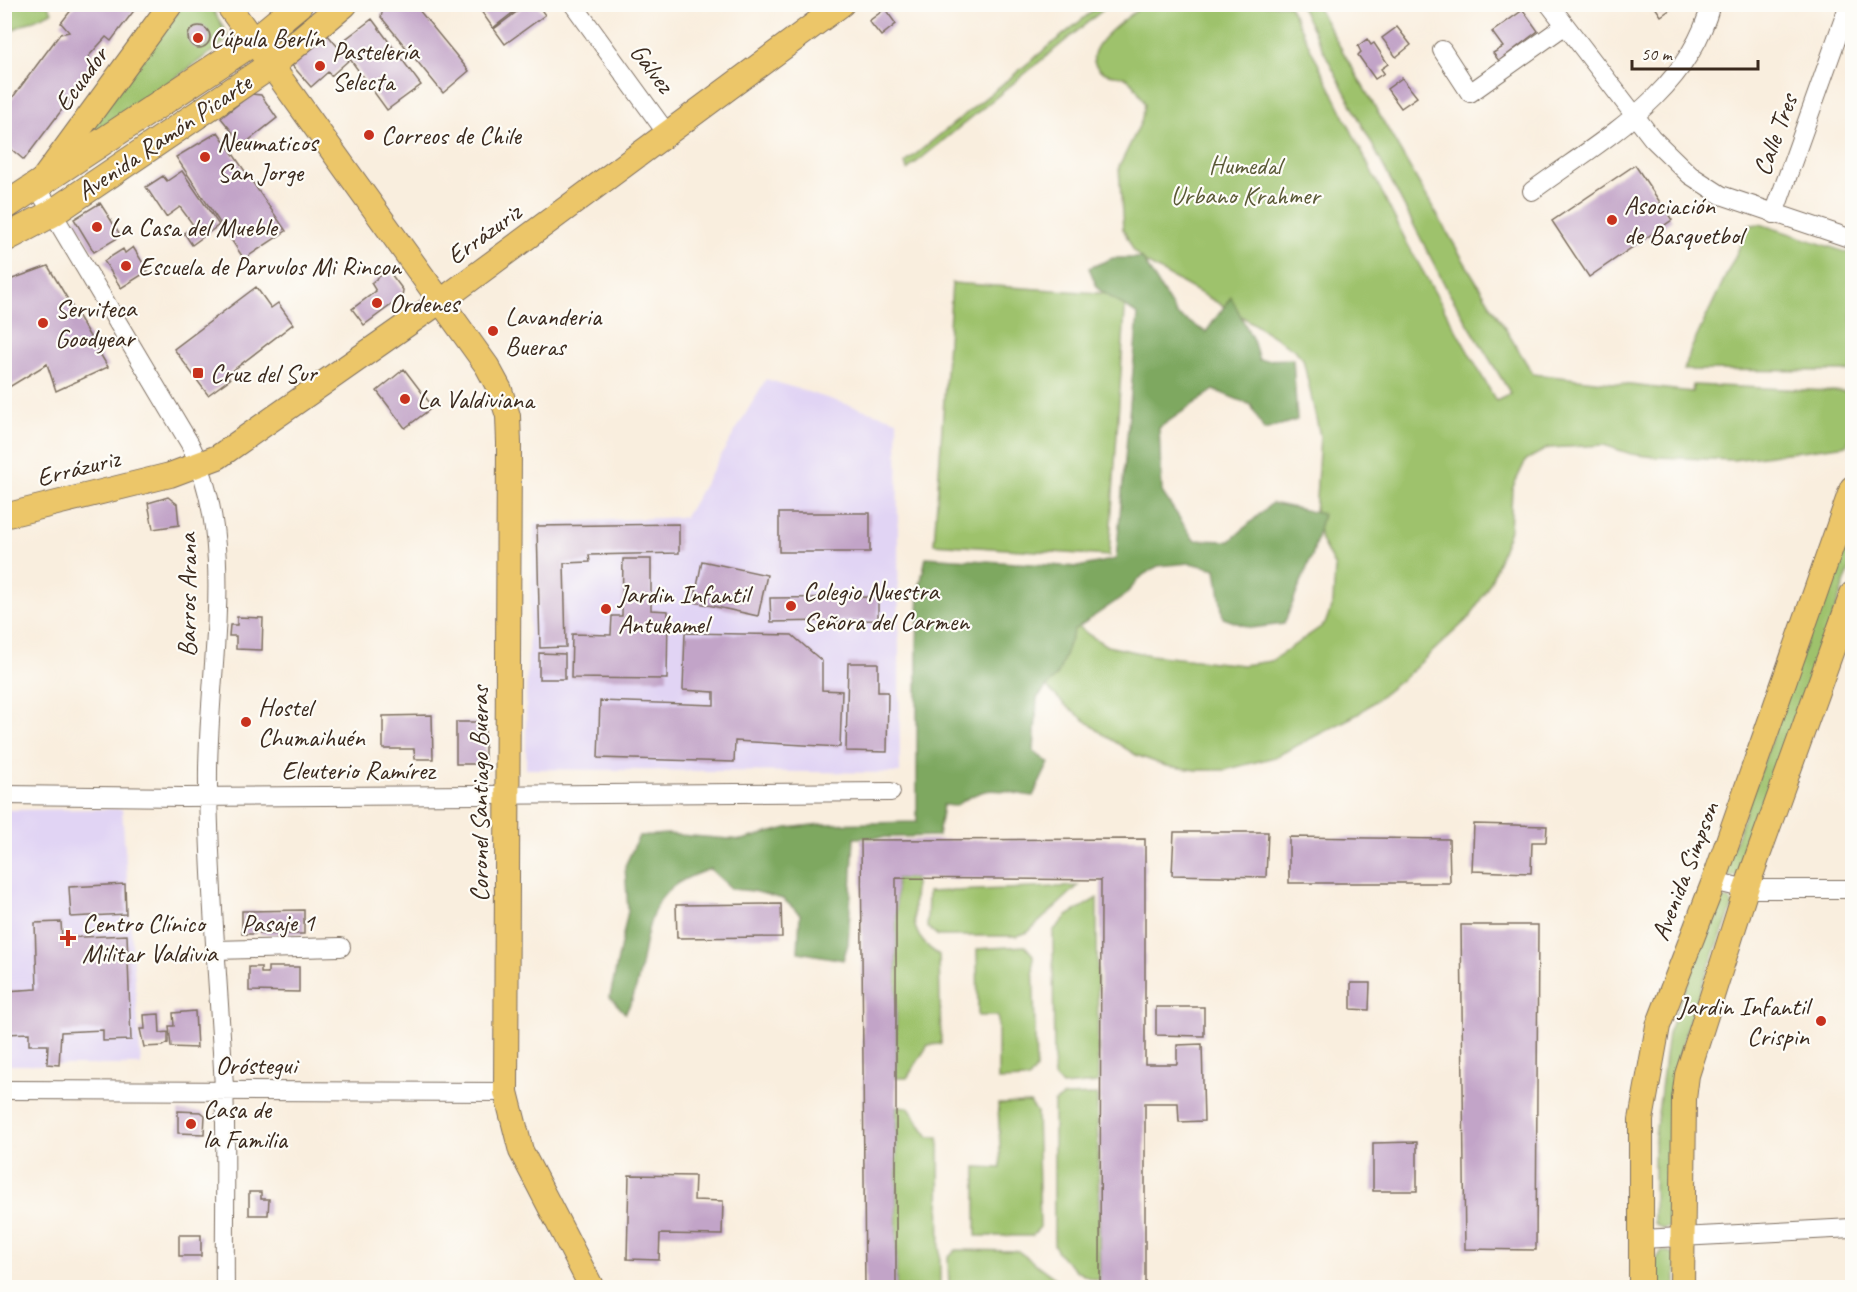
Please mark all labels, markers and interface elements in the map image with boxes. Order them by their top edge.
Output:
place label: Cúpula Berlín [210,22,326,55]
marker: Cúpula Berlín [191,31,205,45]
scale bar [1632,33,1758,71]
place label: Pastelería Selecta [332,35,420,98]
street label: Gálvez [623,37,682,101]
street label: Ecuador [47,38,117,118]
text: 50 m [1641,43,1674,65]
marker: Pastelería Selecta [313,59,327,73]
street label: Avenida Ramón Picarte [70,66,259,208]
street label: Calle Tres [1745,88,1806,180]
place label: Correos de Chile [381,119,522,152]
place label: Neumaticos San Jorge [217,126,319,189]
marker: Correos de Chile [362,128,376,142]
park label: Humedal Urbano Krahmer [1170,149,1322,212]
marker: Neumaticos San Jorge [198,150,212,164]
place label: Asociación de Basquetbol [1624,189,1748,252]
street label: Errázuriz [440,195,529,272]
place label: La Casa del Mueble [109,211,279,244]
marker: Asociación de Basquetbol [1605,213,1619,227]
marker: La Casa del Mueble [90,220,104,234]
place label: Escuela de Parvulos Mi Rincon [138,250,402,283]
marker: Escuela de Parvulos Mi Rincon [119,259,133,273]
place label: Ordenes [389,287,461,320]
place label: Serviteca Goodyear [55,292,138,355]
marker: Ordenes [370,296,384,310]
place label: Lavanderia Bueras [505,300,603,363]
marker: Serviteca Goodyear [36,316,50,330]
marker: Lavanderia Bueras [486,324,500,338]
place label: Cruz del Sur [210,357,318,390]
marker: Cruz del Sur [191,366,205,380]
place label: La Valdiviana [417,383,536,416]
marker: La Valdiviana [398,392,412,406]
street label: Errázuriz [33,441,125,494]
street label: Barros Arana [171,531,204,657]
place label: Colegio Nuestra Señora del Carmen [803,575,970,638]
place label: Jardin Infantil Antukamel [616,578,754,641]
marker: Colegio Nuestra Señora del Carmen [784,599,798,613]
marker: Jardin Infantil Antukamel [599,602,613,616]
street label: Coronel Santiago Bueras [463,684,496,902]
place label: Hostel Chumaihuén [258,691,366,754]
marker: Hostel Chumaihuén [239,715,253,729]
street label: Eleuterio Ramírez [282,754,437,787]
street label: Avenida Simpson [1643,796,1727,945]
street label: Pasaje 1 [241,906,316,940]
place label: Centro Clínico Militar Valdivia [82,907,219,970]
marker: Centro Clínico Militar Valdivia [59,929,77,947]
place label: Jardin Infantil Crispin [1676,990,1814,1053]
marker: Jardin Infantil Crispin [1814,1014,1828,1028]
street label: Oróstegui [215,1049,300,1082]
place label: Casa de la Familia [203,1093,289,1156]
marker: Casa de la Familia [184,1117,198,1131]

